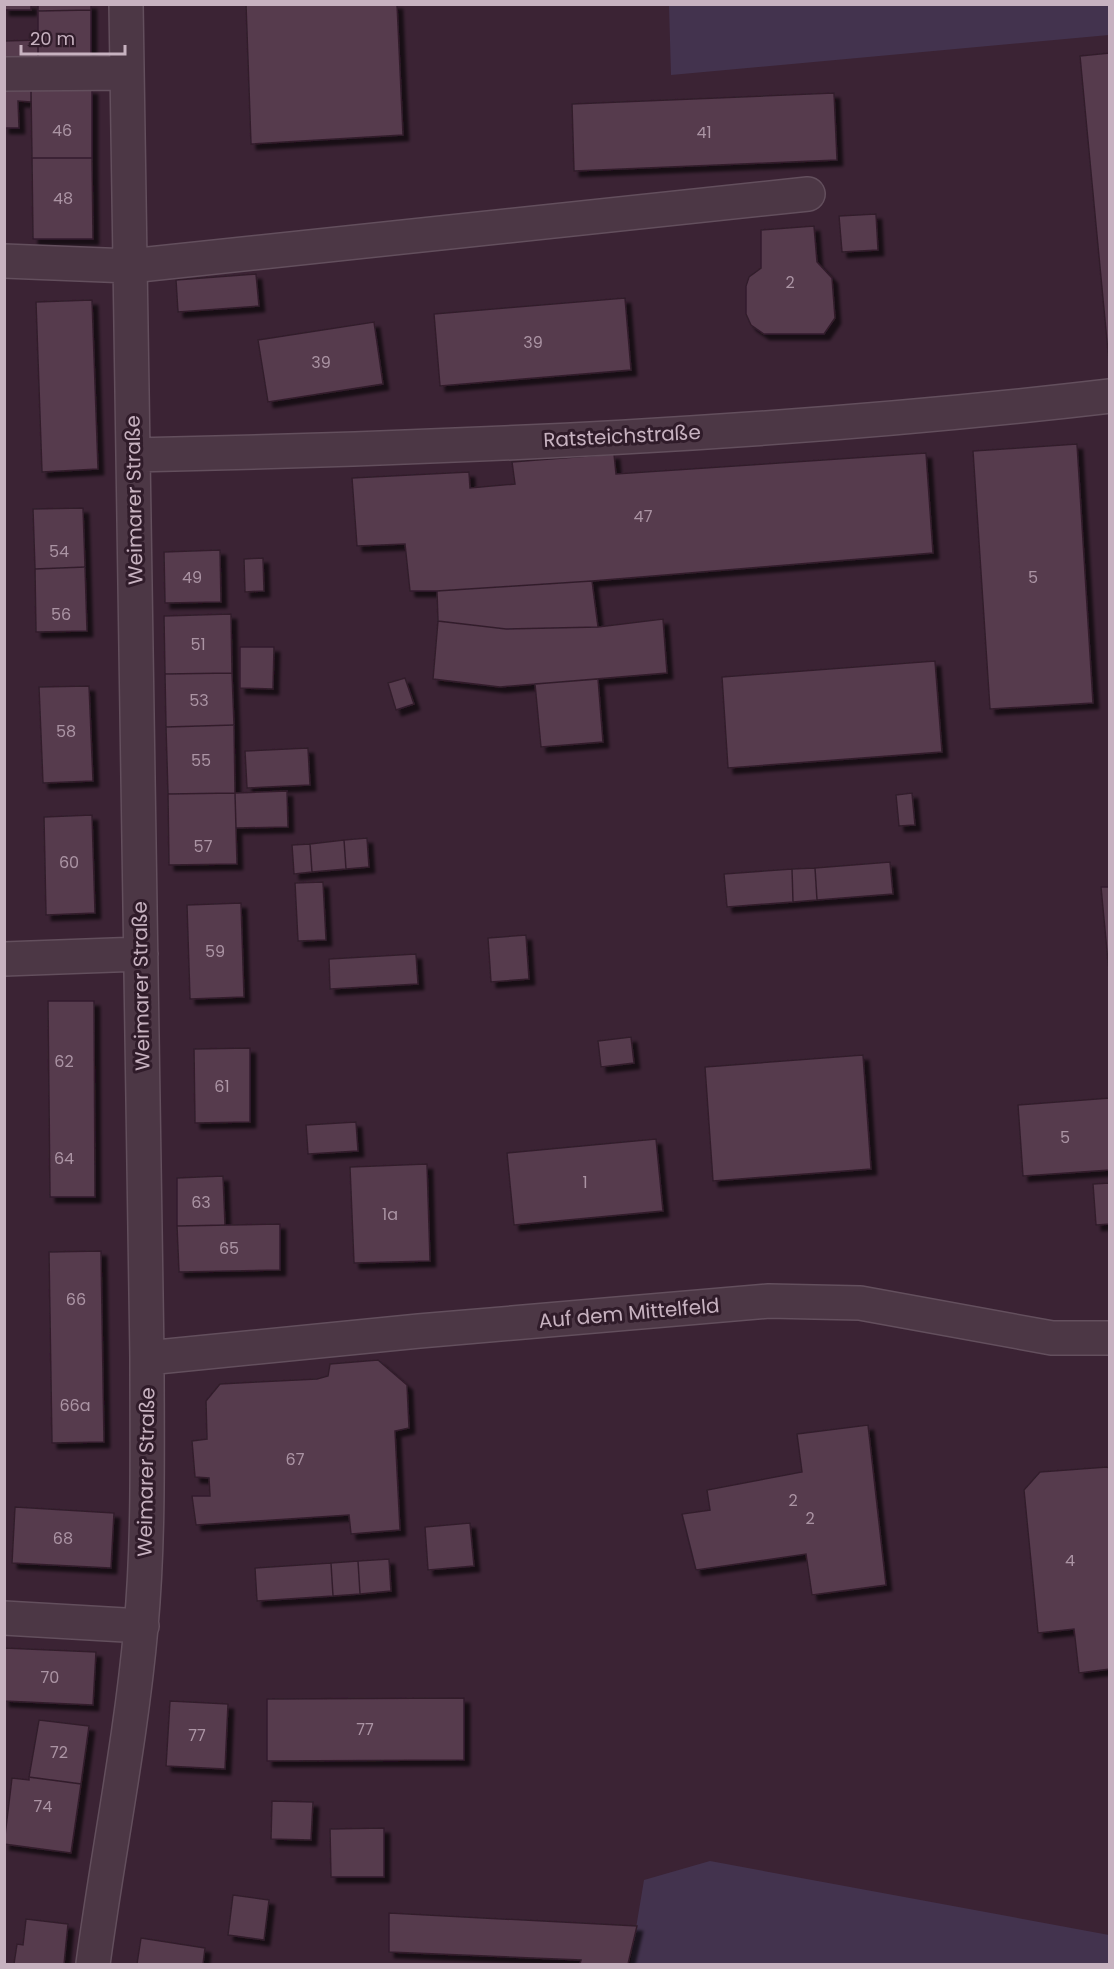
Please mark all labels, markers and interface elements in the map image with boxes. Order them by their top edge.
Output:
scale bar [21,18,124,56]
text: 20 m [30,26,75,51]
house number: 46 [52,119,72,142]
house number: 41 [696,121,712,144]
house number: 48 [53,187,73,210]
house number: 2 [785,271,795,294]
house number: 39 [523,331,543,354]
house number: 39 [311,351,331,374]
street label: Weimarer Straße [119,415,149,585]
street label: Ratsteichstraße [543,418,701,454]
house number: 47 [634,505,653,528]
house number: 54 [49,540,69,563]
house number: 49 [182,566,202,589]
house number: 5 [1028,566,1038,589]
house number: 56 [51,603,71,626]
house number: 51 [190,633,206,656]
house number: 53 [189,689,209,712]
house number: 58 [56,720,76,743]
house number: 55 [191,749,211,772]
house number: 57 [194,835,213,858]
house number: 60 [59,851,79,874]
street label: Weimarer Straße [126,901,156,1071]
house number: 59 [205,940,225,963]
house number: 62 [54,1050,74,1073]
house number: 61 [214,1075,230,1098]
house number: 5 [1060,1126,1070,1149]
house number: 64 [54,1147,74,1170]
house number: 1 [582,1171,588,1194]
house number: 63 [191,1191,211,1214]
house number: 1a [382,1203,398,1226]
house number: 65 [219,1237,239,1260]
house number: 66 [66,1288,86,1311]
street label: Auf dem Mittelfeld [537,1291,721,1335]
street label: Weimarer Straße [131,1387,161,1557]
house number: 66a [59,1394,91,1417]
house number: 67 [286,1448,305,1471]
house number: 2 [788,1489,798,1512]
house number: 2 [805,1507,815,1530]
house number: 68 [53,1527,73,1550]
house number: 4 [1065,1549,1075,1572]
house number: 70 [41,1666,59,1689]
house number: 77 [356,1718,374,1741]
house number: 77 [188,1724,206,1747]
house number: 72 [50,1741,68,1764]
house number: 74 [34,1795,52,1818]

